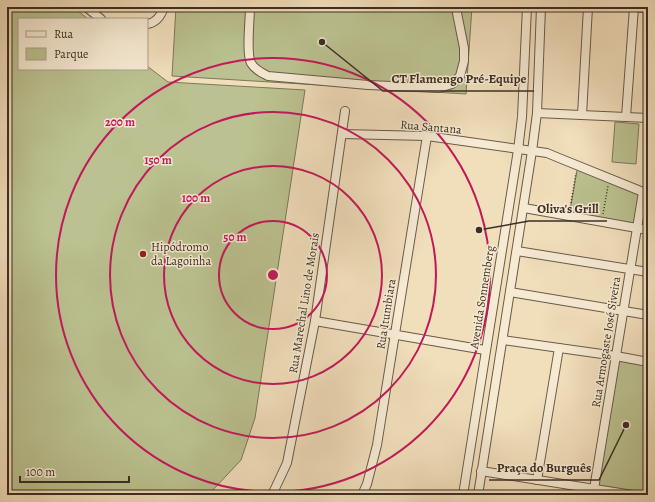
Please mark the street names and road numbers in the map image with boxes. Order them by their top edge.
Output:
street label: Rua Santana [400,116,463,138]
street label: Rua Marechal Lino de Morais [285,231,323,374]
street label: Avenida Sonnemberg [466,244,498,351]
street label: Rua Armogaste José Siveira [588,275,624,409]
street label: Rua Itumbiara [373,277,400,350]

